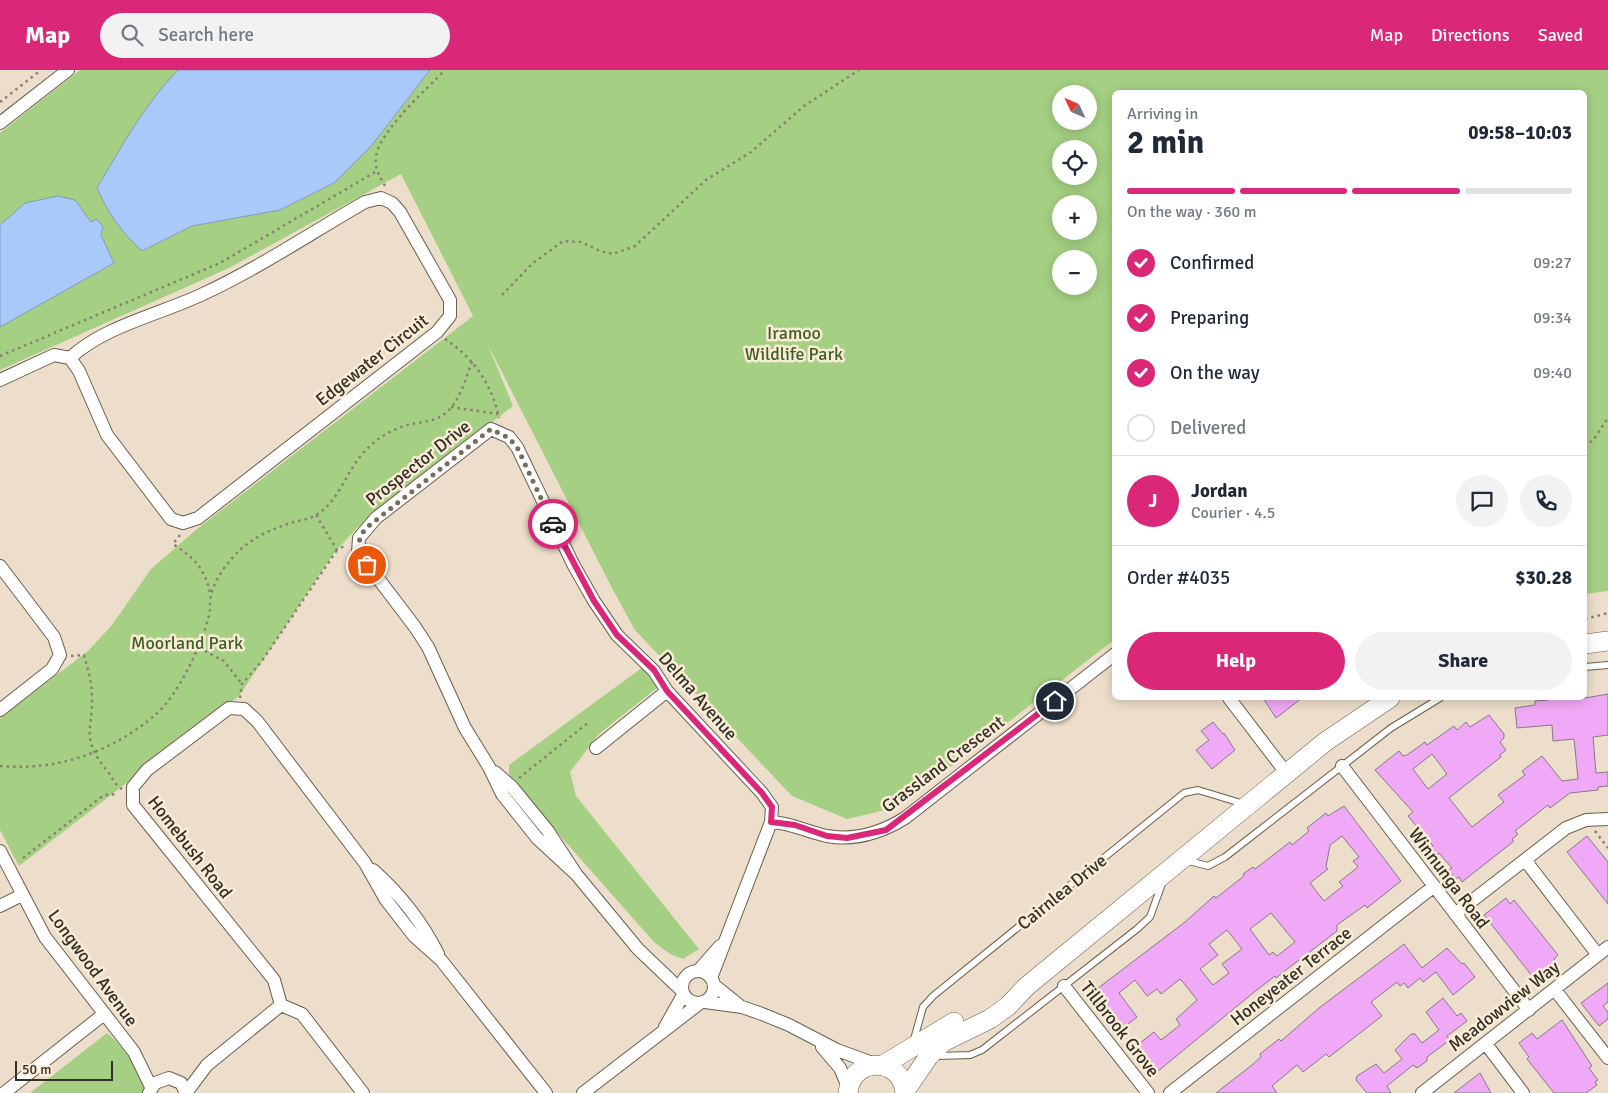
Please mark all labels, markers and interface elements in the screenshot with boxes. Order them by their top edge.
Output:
search box [100,13,450,58]
text: Map [25,20,70,50]
icon: search [118,21,146,49]
text: Search here [158,23,254,47]
text: Map [1370,24,1403,46]
text: Directions [1431,24,1510,46]
text: Saved [1538,24,1583,46]
north arrow [1052,85,1098,130]
map controls [1052,85,1097,295]
text: Arriving in [1127,104,1198,124]
text: 09:58–10:03 [1468,121,1572,145]
text: 2 min [1127,123,1204,162]
button: locate [1052,140,1097,185]
button: + [1052,195,1097,240]
text: On the way · 360 m [1127,202,1257,222]
icon: check [1127,249,1155,277]
button: − [1052,250,1097,295]
text: Confirmed [1170,251,1254,275]
text: 09:27 [1533,253,1572,273]
icon: check [1127,304,1155,332]
text: Preparing [1170,306,1249,330]
text: 09:34 [1533,308,1572,328]
street label: Edgewater Circuit [311,309,433,411]
park label: Iramoo Wildlife Park [745,322,843,365]
icon: check [1127,359,1155,387]
text: On the way [1170,361,1260,385]
text: 09:40 [1533,363,1572,383]
street label: Prospector Drive [361,415,475,511]
text: Delivered [1170,416,1246,440]
button: chat [1456,475,1508,527]
button: phone [1520,475,1572,527]
text: Jordan [1191,479,1248,503]
text: J [1149,489,1157,513]
courier [528,499,578,549]
text: Courier · 4.5 [1191,503,1275,523]
icon: car [539,510,567,538]
pin [346,544,388,586]
icon: bag [353,551,381,579]
text: Order #4035 [1127,566,1230,590]
text: $30.28 [1515,566,1572,590]
park label: Moorland Park [131,632,243,654]
button: Help [1127,632,1345,690]
button: Share [1355,632,1572,690]
street label: Delma Avenue [654,647,742,745]
pin [1034,680,1076,722]
icon: home [1041,687,1069,715]
street label: Grassland Crescent [877,711,1009,817]
street label: Homebush Road [143,791,237,903]
street label: Winnunga Road [1404,823,1494,933]
street label: Cairnlea Drive [1013,849,1111,935]
street label: Longwood Avenue [43,905,143,1031]
street label: Honeyeater Terrace [1226,922,1356,1030]
street label: Meadowview Way [1444,955,1564,1056]
street label: Tillbrook Grove [1076,977,1164,1081]
scale bar [15,1058,112,1081]
text: 50 m [22,1061,51,1078]

